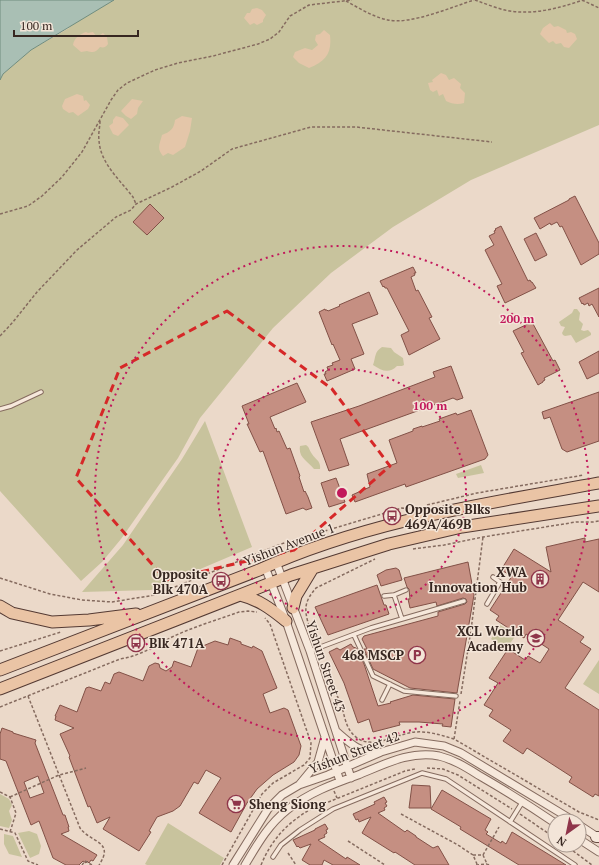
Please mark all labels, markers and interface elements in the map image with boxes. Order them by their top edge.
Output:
scale bar [14,12,138,38]
text: 100 m [20,18,53,33]
text: 200 m [500,311,534,326]
text: 100 m [413,398,447,413]
centre of rings [335,486,349,500]
place label: Opposite Blks 469A/469B [405,500,491,533]
bus stop icon: Opposite Blks 469A/469B [382,506,402,526]
street label: Yishun Avenue 1 [241,518,337,570]
place label: XWA Innovation Hub [429,563,528,596]
place label: Opposite Blk 470A [152,565,209,598]
building icon: XWA Innovation Hub [530,569,550,589]
bus stop icon: Opposite Blk 470A [211,571,231,591]
street label: Yishun Street 43 [302,618,350,714]
place label: XCL World Academy [457,622,524,655]
school or university icon: XCL World Academy [526,628,546,648]
bus stop icon: Blk 471A [126,633,146,653]
place label: Blk 471A [149,634,205,652]
parking icon: 468 MSCP [407,645,427,665]
place label: 468 MSCP [342,646,404,664]
street label: Yishun Street 42 [306,726,402,778]
supermarket icon: Sheng Siong [226,794,246,814]
place label: Sheng Siong [249,795,326,813]
north arrow [547,813,587,853]
text: N [554,833,569,850]

